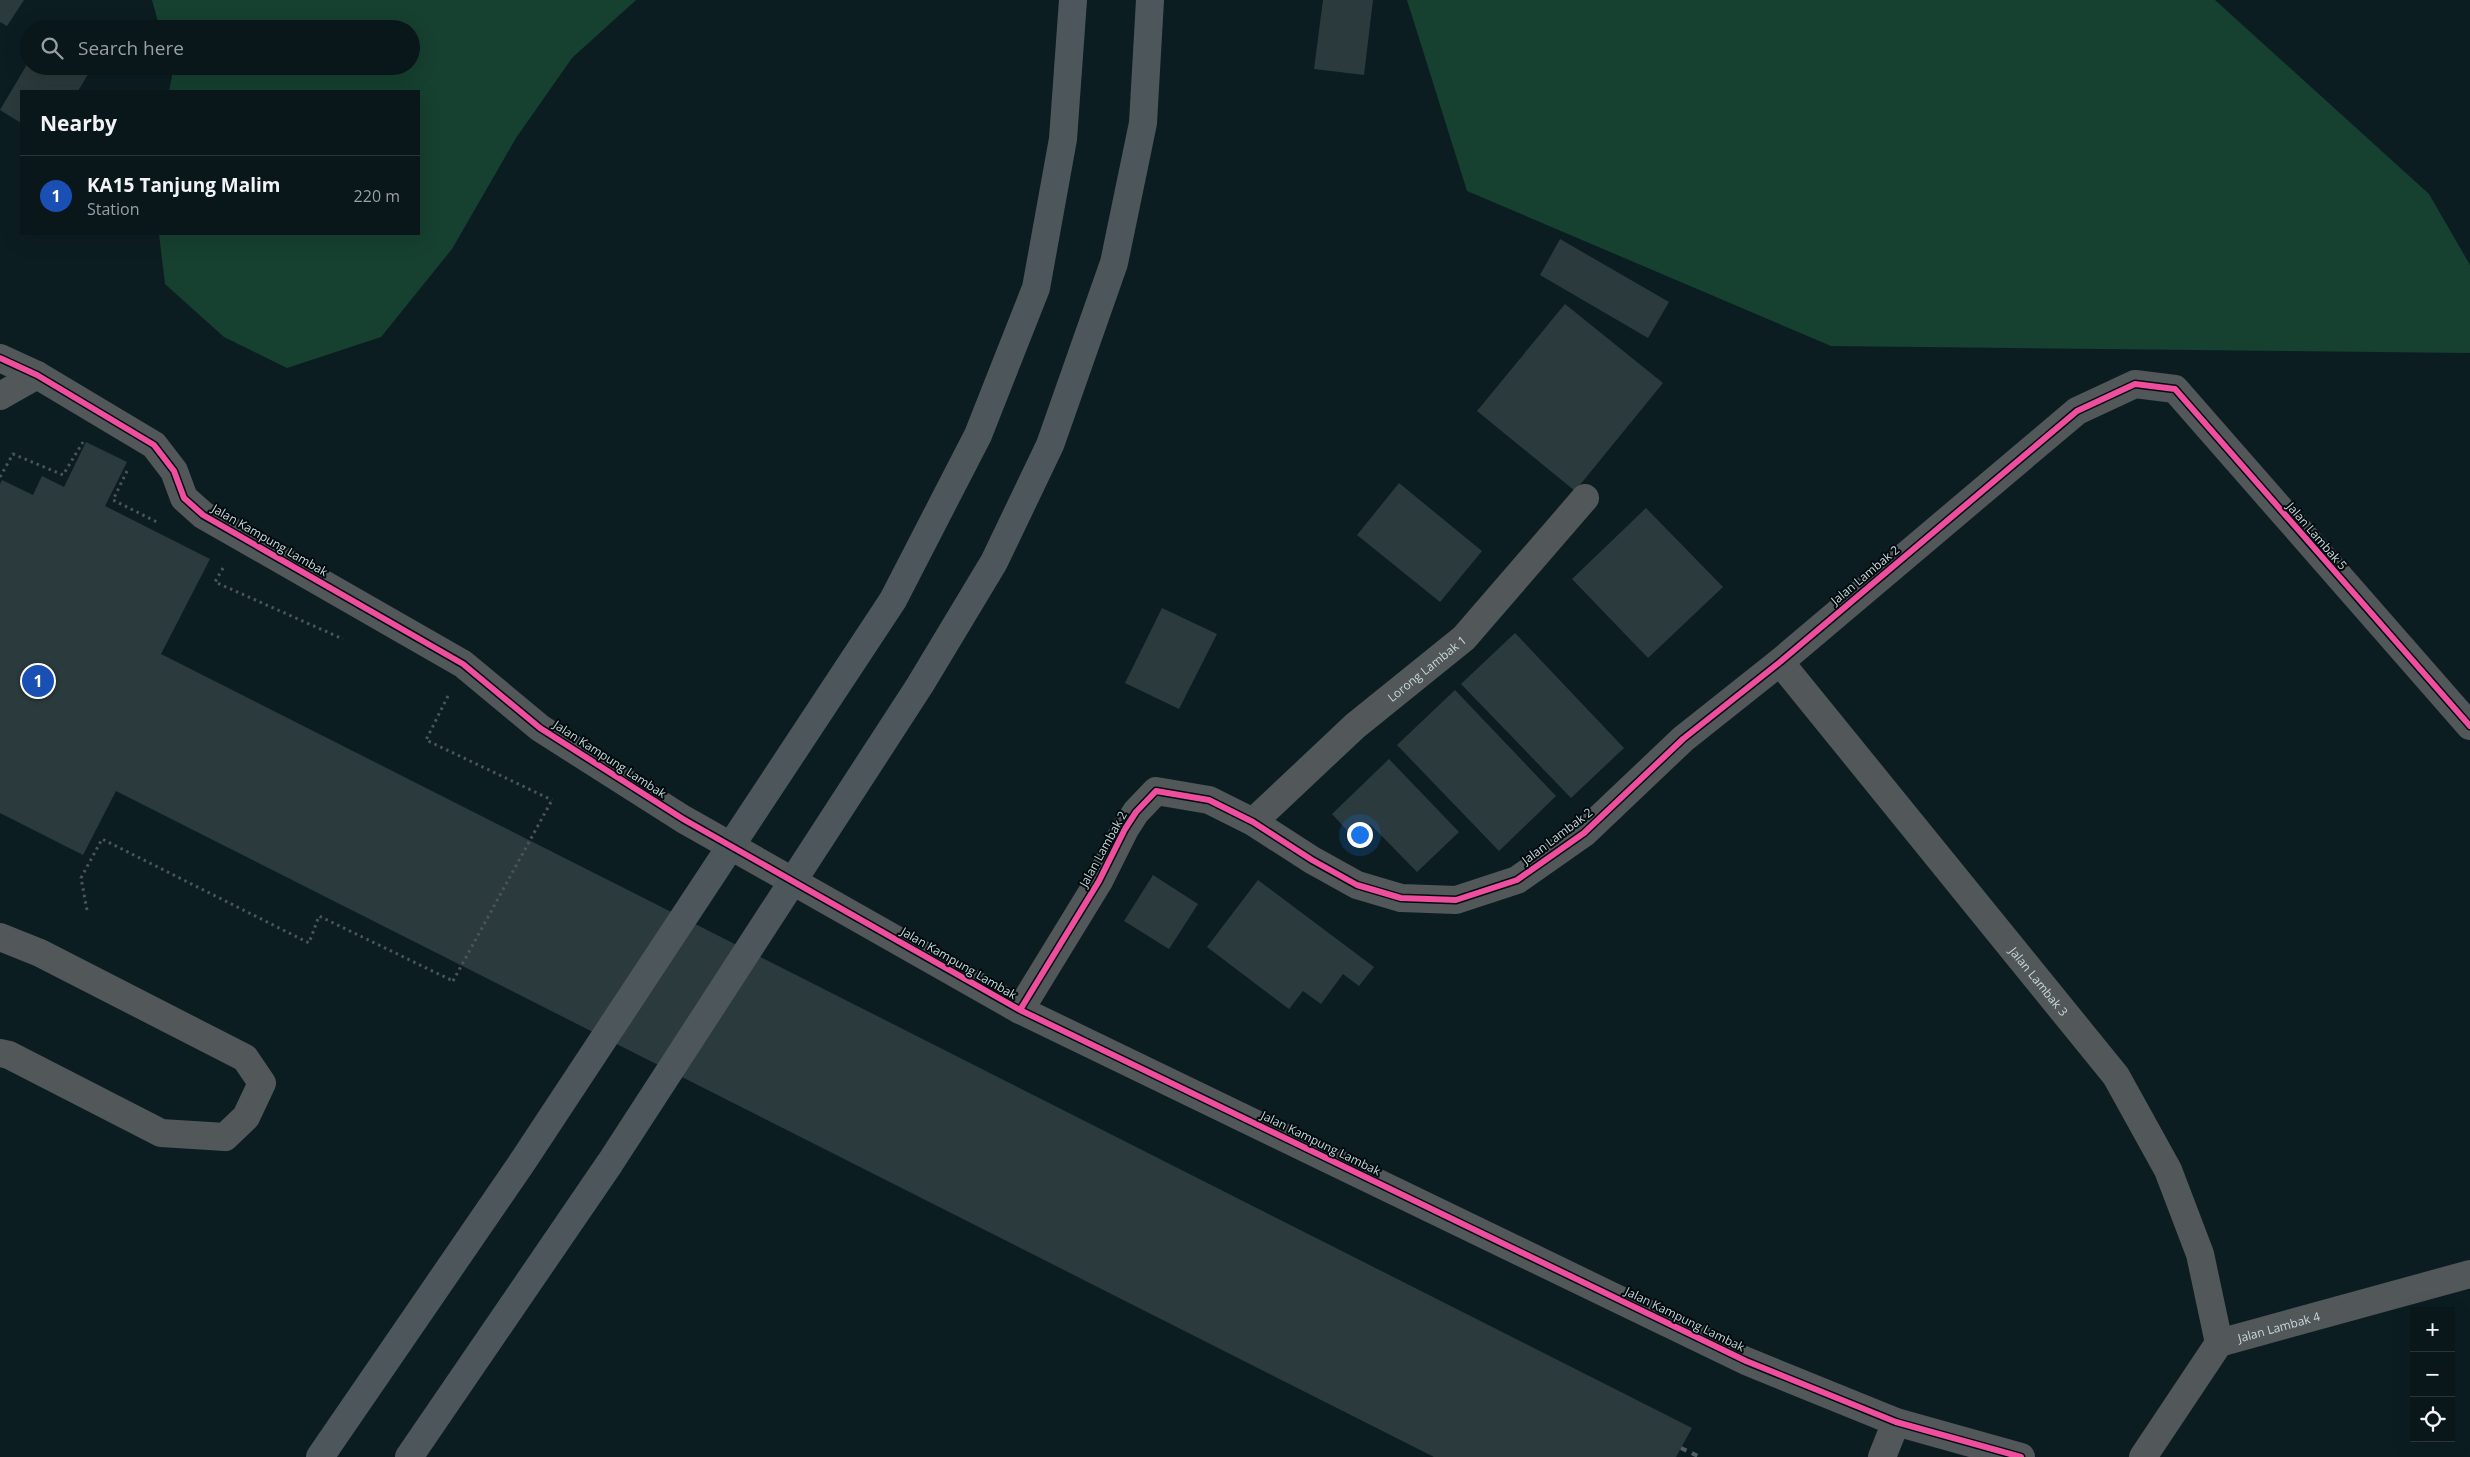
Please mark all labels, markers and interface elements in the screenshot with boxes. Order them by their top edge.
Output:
search box [20,20,420,75]
icon: search [38,34,66,62]
text: Search here [78,35,184,61]
text: Nearby [40,109,117,137]
text: KA15 Tanjung Malim [87,172,280,198]
text: 1 [51,185,61,207]
text: 220 m [354,185,400,207]
text: Station [87,198,140,220]
street label: Jalan Lambak 5 [2282,498,2351,574]
street label: Jalan Kampung Lambak [208,499,332,581]
street label: Jalan Lambak 2 [1826,541,1903,609]
street label: Lorong Lambak 1 [1383,631,1470,705]
pin: 1 [22,662,54,700]
street label: Jalan Kampung Lambak [549,716,670,802]
street label: Jalan Lambak 2 [1517,804,1596,869]
street label: Jalan Lambak 2 [1075,808,1131,891]
your location [1347,822,1373,848]
street label: Jalan Kampung Lambak [897,922,1021,1004]
street label: Jalan Lambak 3 [2005,942,2072,1019]
street label: Jalan Kampung Lambak [1257,1106,1384,1180]
street label: Jalan Kampung Lambak [1621,1282,1748,1356]
street label: Jalan Lambak 4 [2235,1307,2322,1346]
map controls [2410,1307,2455,1442]
button: + [2410,1307,2455,1352]
button: − [2410,1352,2455,1397]
button: locate [2410,1397,2455,1442]

